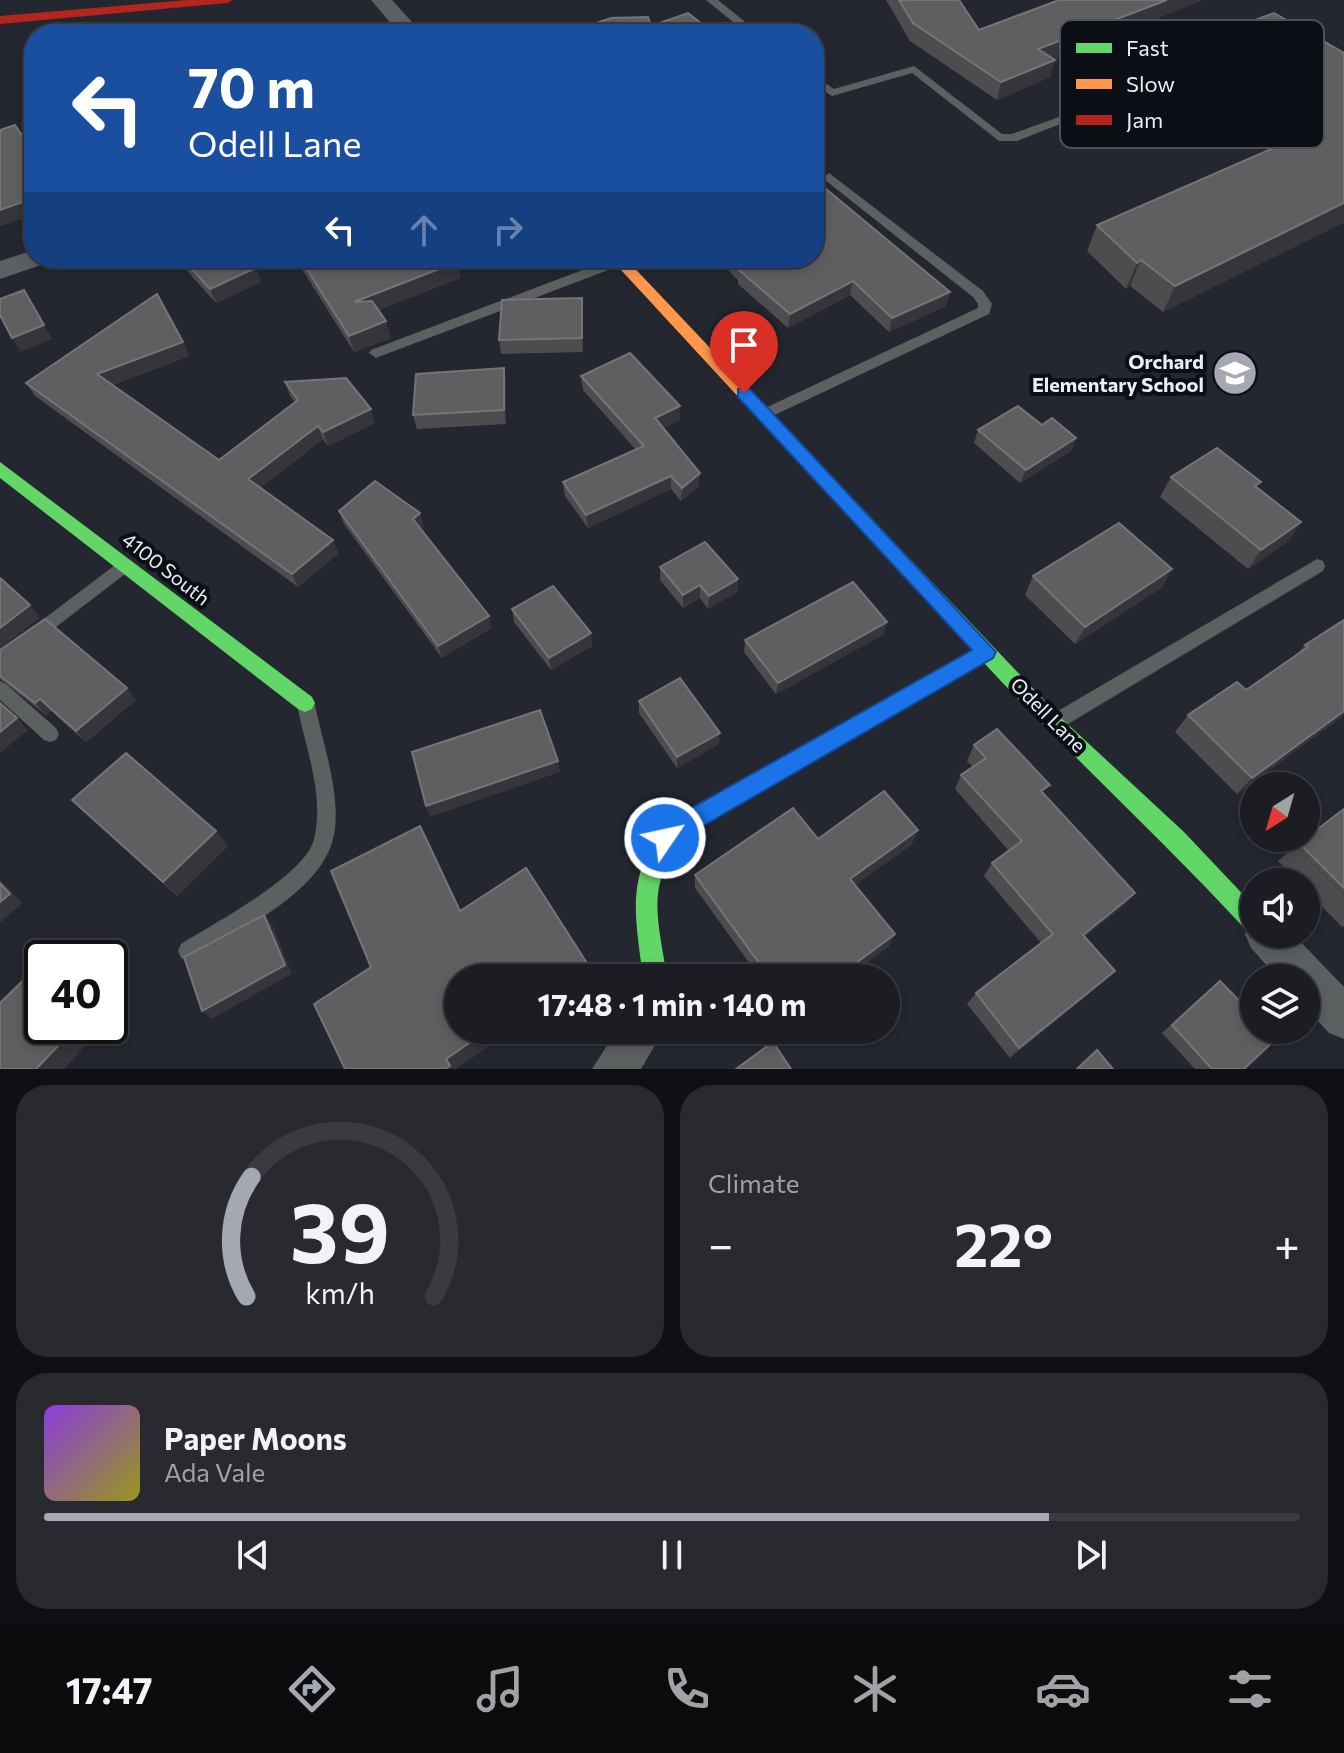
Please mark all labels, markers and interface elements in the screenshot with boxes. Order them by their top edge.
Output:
legend [1060,20,1324,148]
text: Fast [1126,34,1169,61]
text: 70 m [188,51,315,120]
icon: left [56,56,160,160]
text: Slow [1126,70,1175,97]
text: Jam [1126,106,1163,133]
text: Odell Lane [188,120,361,164]
icon: left [318,208,362,252]
icon: ahead [402,208,446,252]
icon: right [486,208,530,252]
pin [710,311,778,393]
icon: arrive [722,323,766,367]
place label: Orchard Elementary School [1032,349,1204,396]
school or university icon: Orchard Elementary School [1211,349,1259,397]
street label: 4100 South [118,527,215,610]
street label: Odell Lane [1006,672,1091,757]
north arrow [1240,772,1320,852]
map controls [1240,772,1320,1044]
position arrow [623,796,707,880]
button: sound [1240,868,1320,948]
speed limit sign: 40 [24,940,128,1044]
button: layers [1240,964,1320,1044]
text: 17:48 · 1 min · 140 m [538,985,806,1022]
text: Climate [708,1167,800,1198]
text: 39 [290,1178,390,1280]
text: 22° [954,1206,1053,1279]
text: − [708,1216,733,1270]
text: + [1274,1216,1300,1270]
text: km/h [305,1275,375,1310]
text: Paper Moons [164,1419,347,1456]
text: Ada Vale [164,1456,265,1487]
icon: previous [231,1533,275,1577]
icon: pause [650,1533,694,1577]
icon: next [1069,1533,1113,1577]
icon: directions [284,1661,340,1717]
icon: music [472,1661,528,1717]
icon: phone [659,1661,715,1717]
icon: climate [847,1661,903,1717]
icon: car [1035,1661,1091,1717]
icon: filters [1222,1661,1278,1717]
text: 17:47 [66,1667,153,1711]

